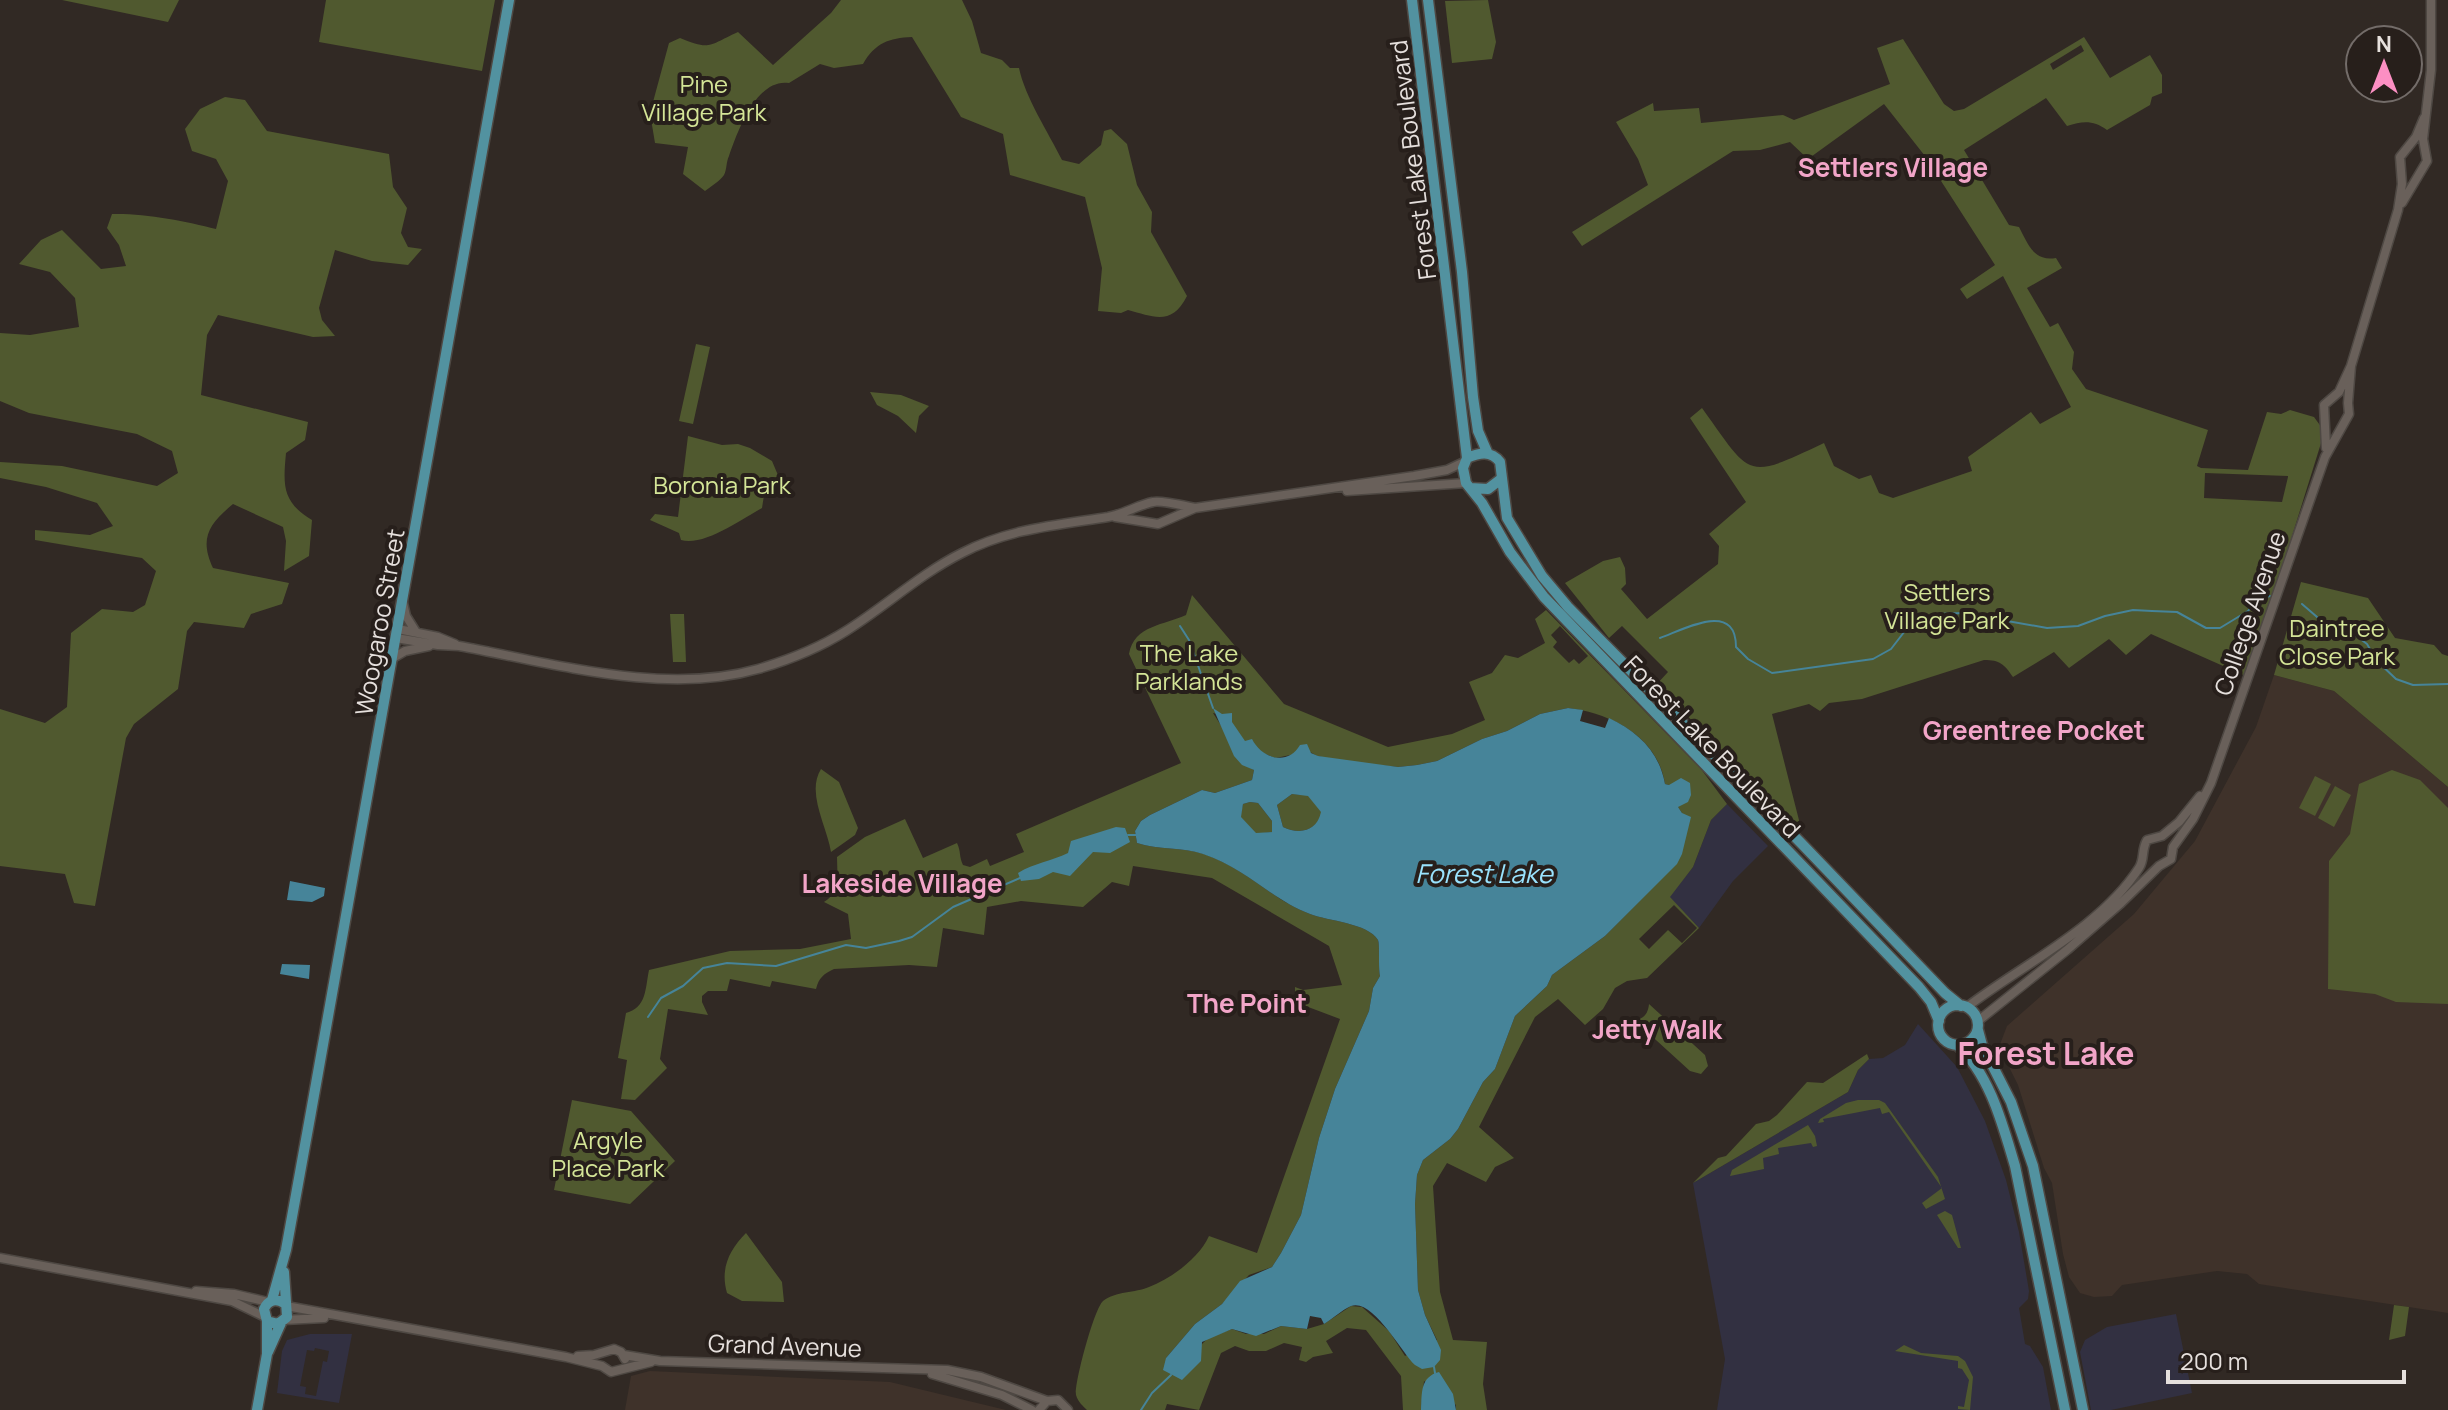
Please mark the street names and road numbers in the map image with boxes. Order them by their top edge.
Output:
street label: Forest Lake Boulevard [1381,38,1443,282]
street label: Woogaroo Street [346,526,412,718]
street label: College Avenue [2205,526,2293,700]
street label: Forest Lake Boulevard [1617,648,1809,844]
street label: Grand Avenue [708,1326,862,1364]

